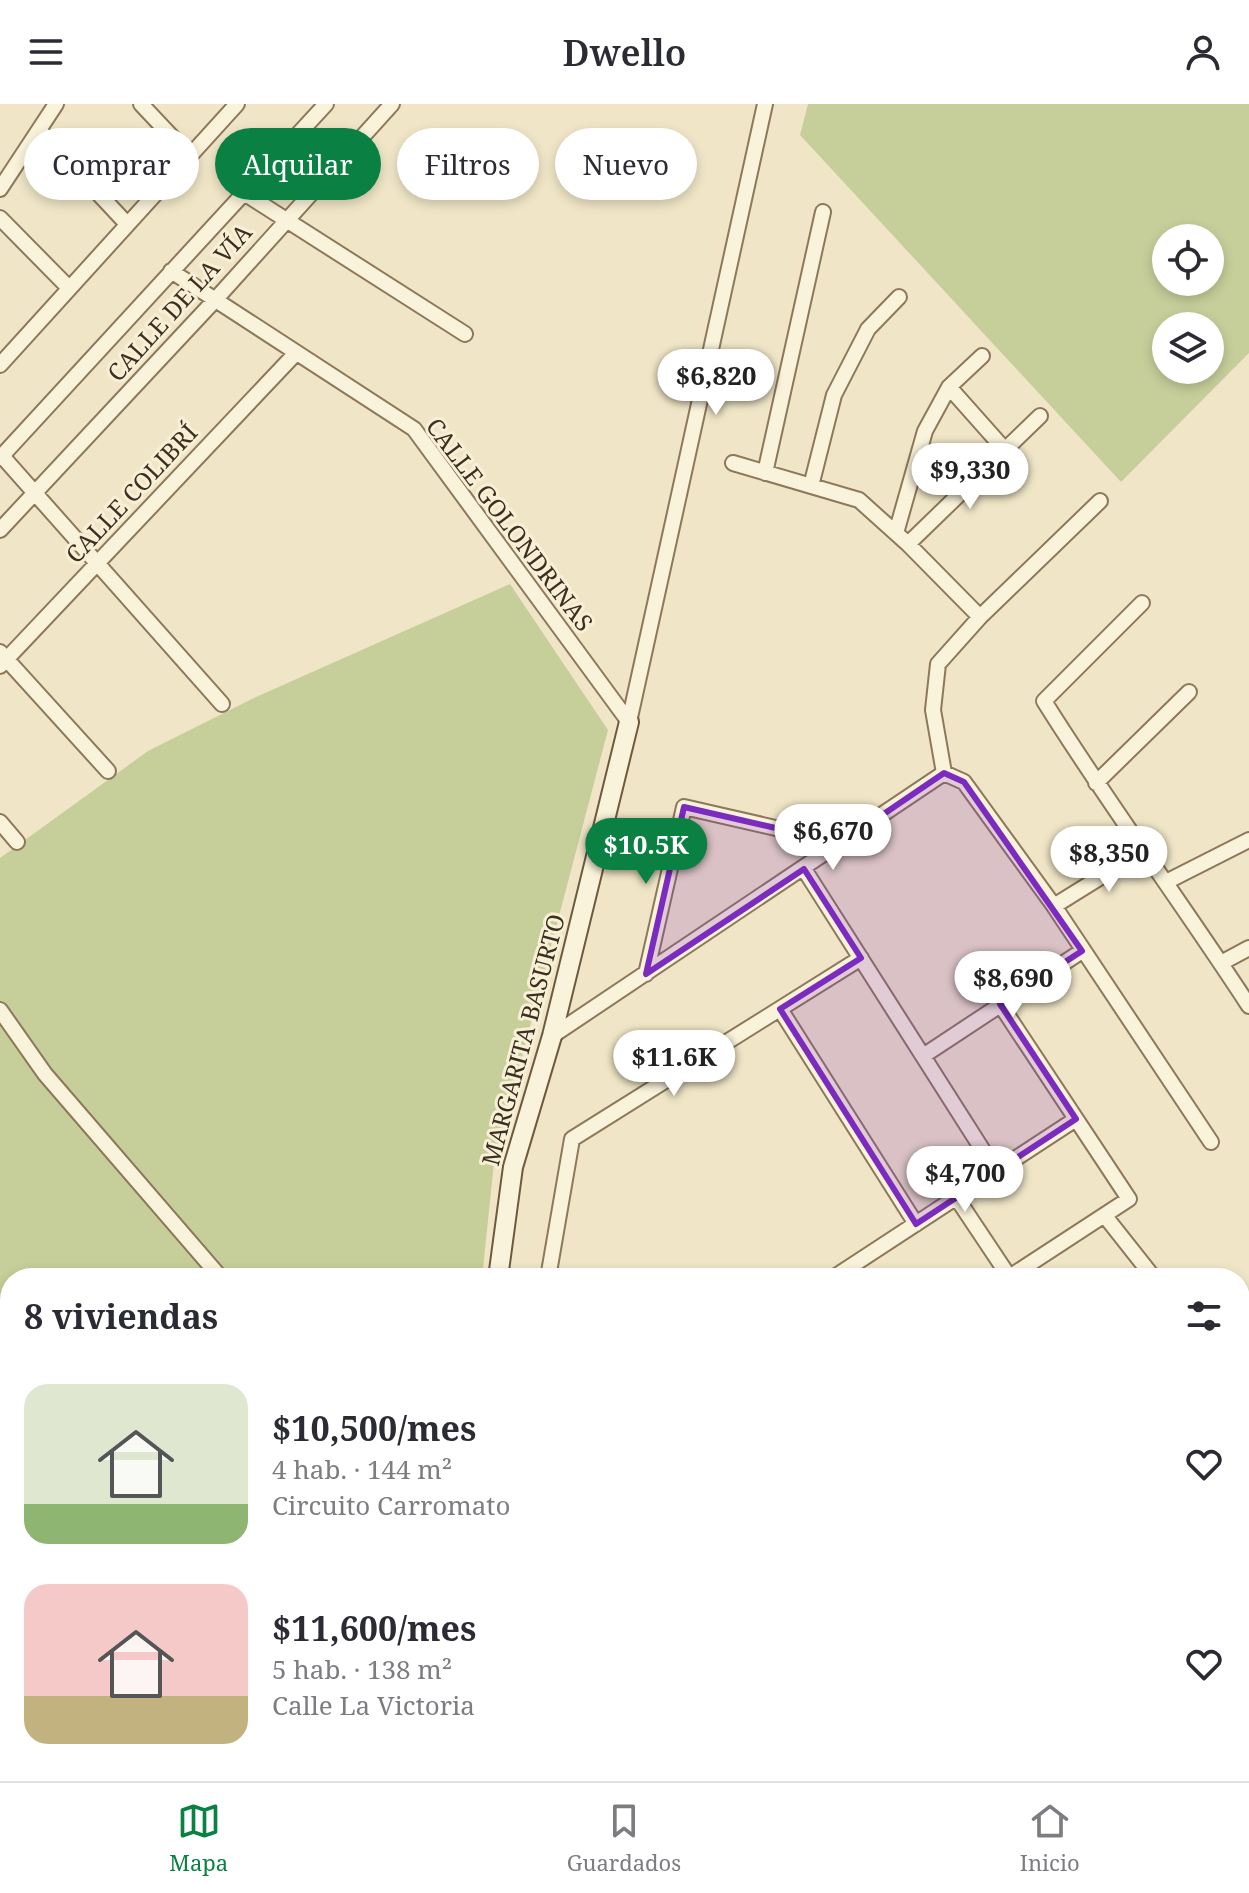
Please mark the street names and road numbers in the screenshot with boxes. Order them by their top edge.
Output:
street label: CALLE DE LA VÍA [99,216,259,388]
street label: CALLE GOLONDRINAS [419,411,601,637]
street label: CALLE COLIBRÍ [58,416,204,570]
street label: MARGARITA BASURTO [473,910,572,1169]

